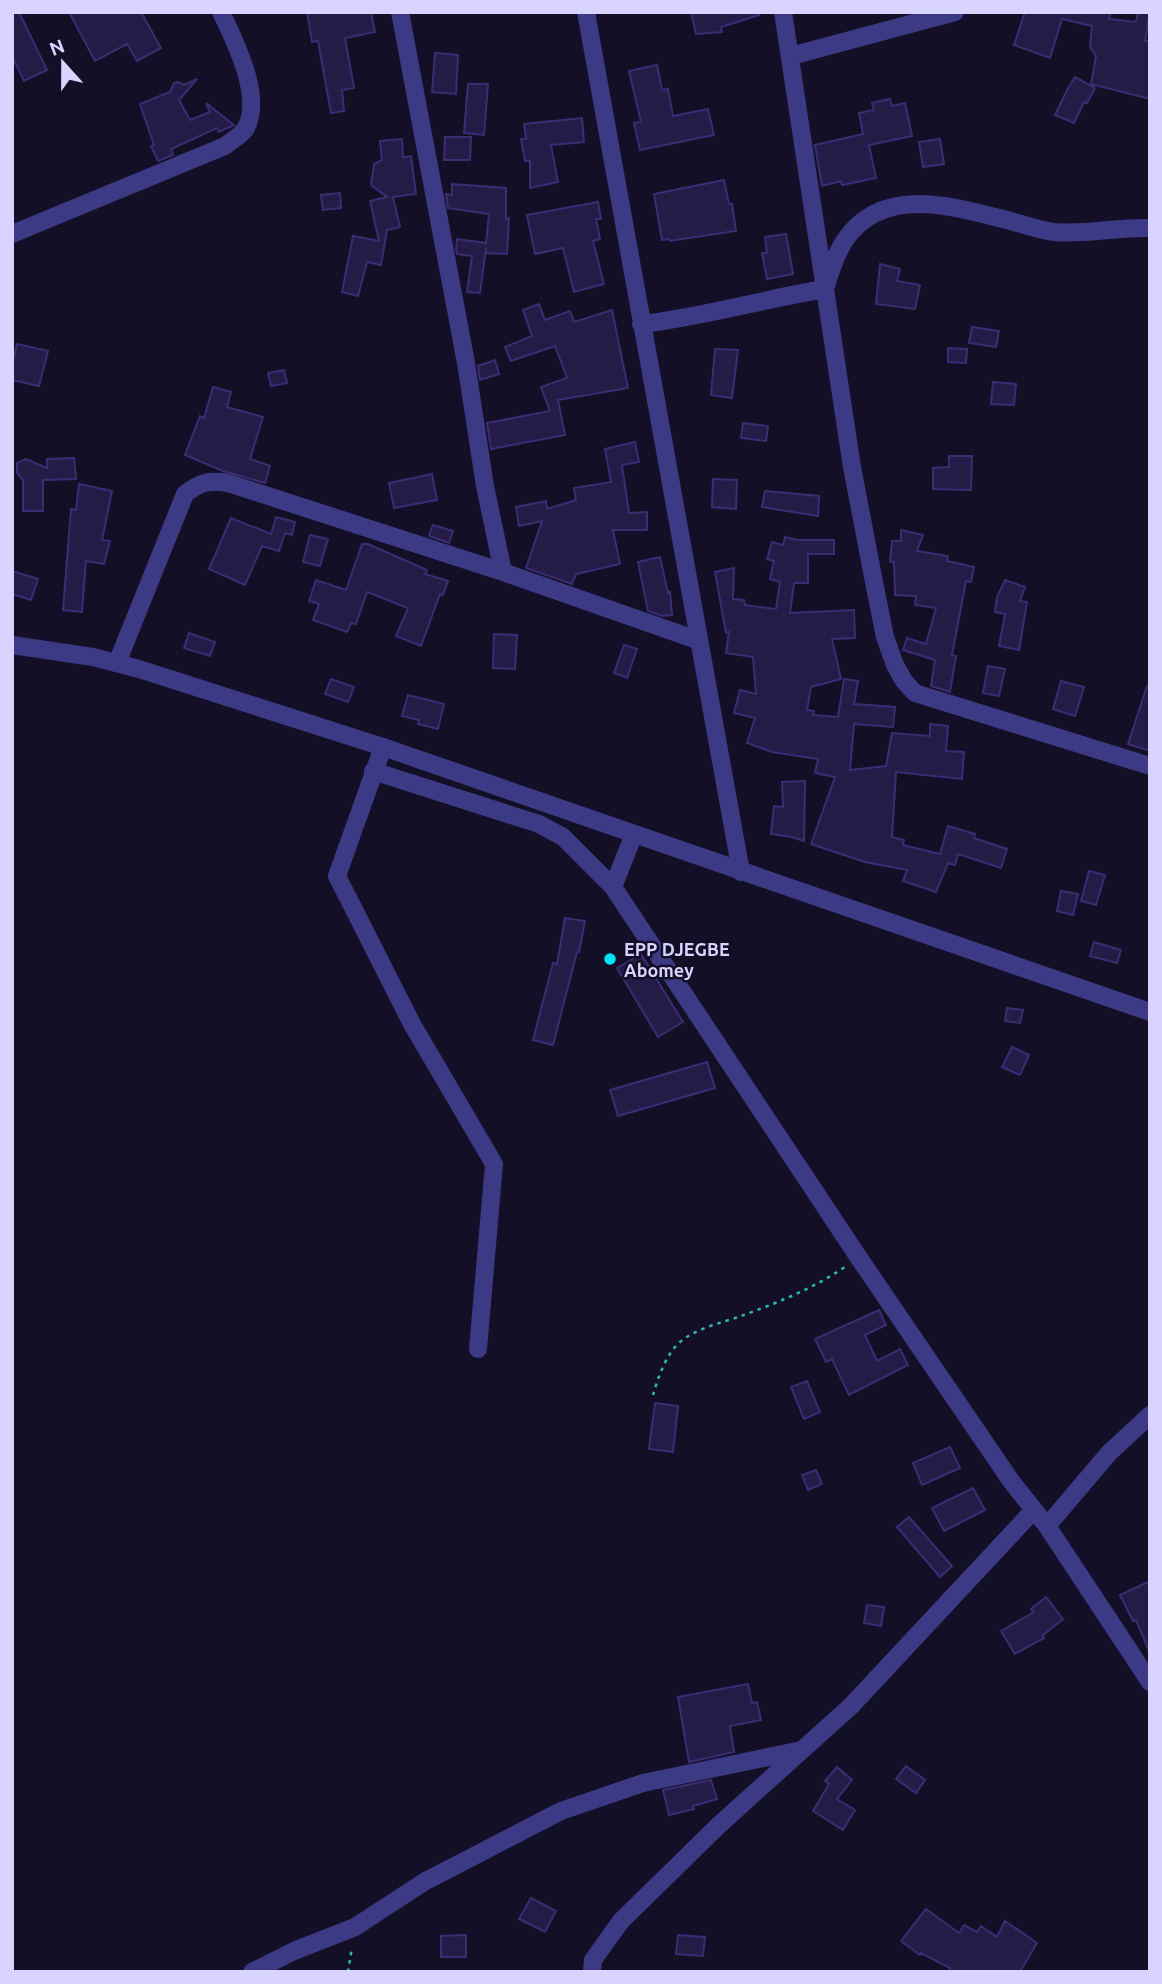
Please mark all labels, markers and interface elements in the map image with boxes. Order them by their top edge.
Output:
north arrow [28,28,98,98]
text: N [46,34,67,60]
place label: EPP DJEGBE Abomey [624,939,730,980]
marker: EPP DJEGBE Abomey [602,951,618,967]

